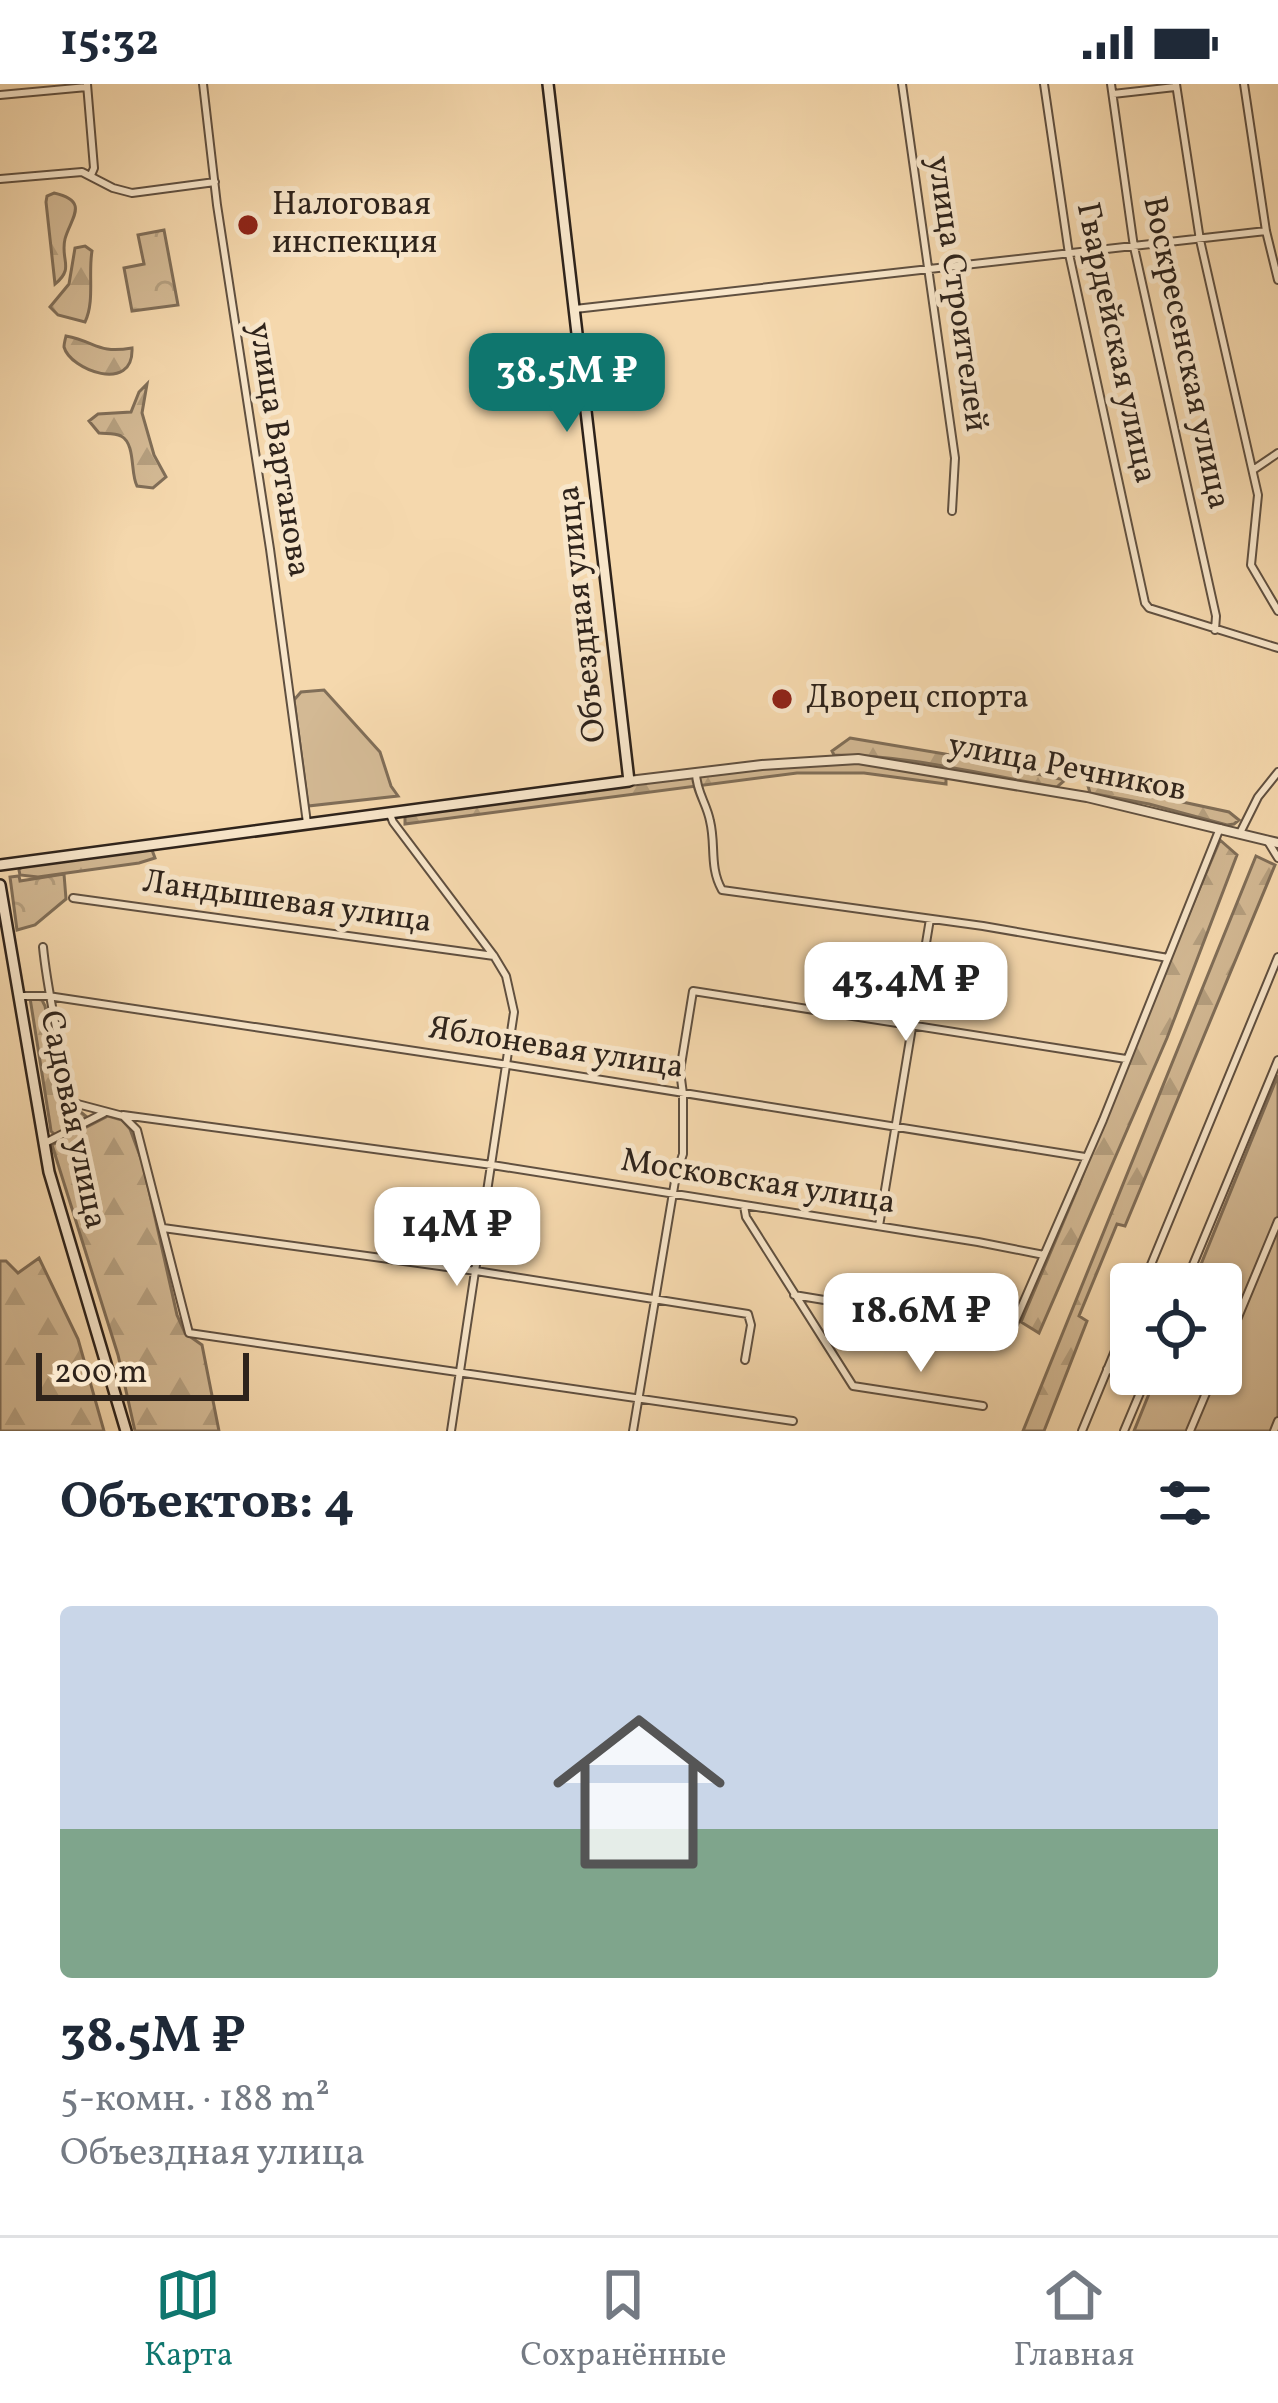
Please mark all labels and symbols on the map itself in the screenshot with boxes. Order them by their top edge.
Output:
street label: улица Строителей [914,153,998,435]
place label: Налоговая инспекция [272,183,437,267]
street label: Воскресенская улица [1129,192,1241,514]
street label: Гвардейская улица [1063,198,1167,488]
marker: Налоговая инспекция [235,212,261,238]
street label: улица Вартанова [235,319,321,581]
pin: 38.5M ₽ [456,333,678,435]
street label: Объездная улица [547,483,619,745]
place label: Дворец спорта [806,676,1029,722]
marker: Дворец спорта [769,686,795,712]
street label: улица Речников [944,723,1190,815]
street label: Ландышевая улица [139,860,435,946]
pin: 43.4M ₽ [795,942,1017,1044]
street label: Яблоневая улица [425,1006,687,1092]
street label: Садовая улица [26,1007,118,1233]
street label: Московская улица [618,1139,898,1227]
pin: 14M ₽ [373,1187,541,1289]
pin: 18.6M ₽ [810,1273,1032,1375]
scale bar [36,1347,249,1400]

